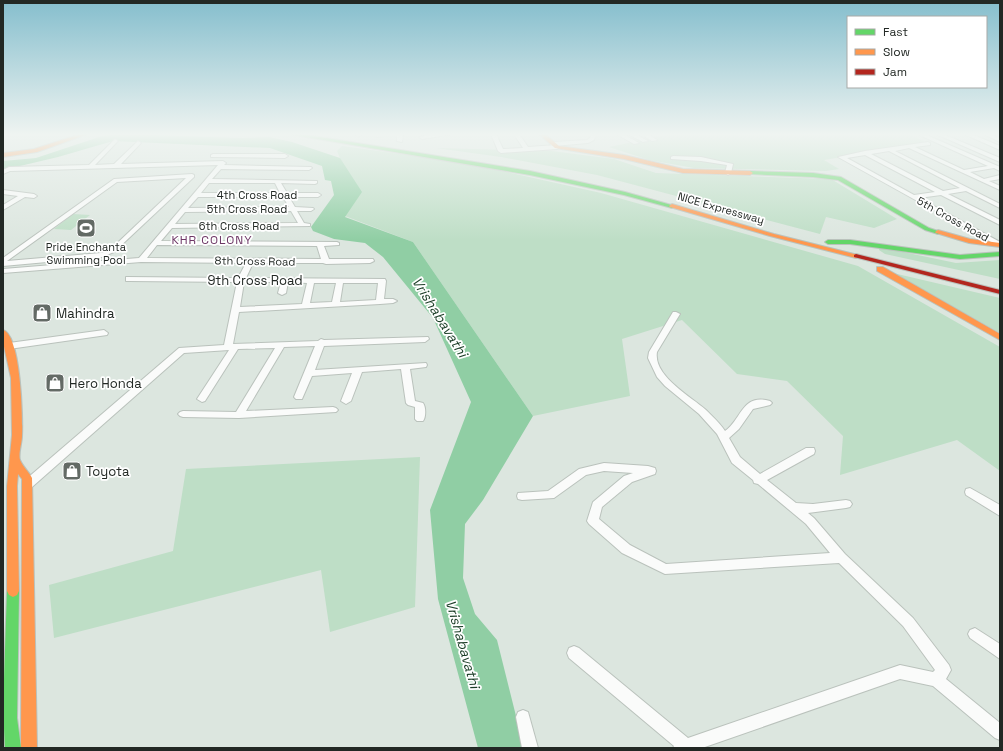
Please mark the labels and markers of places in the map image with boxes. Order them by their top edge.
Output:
sports icon: Pride Enchanta Swimming Pool [75,217,97,239]
place label: Pride Enchanta Swimming Pool [46,240,127,267]
shop icon: Mahindra [31,302,53,324]
place label: Mahindra [56,305,115,322]
shop icon: Hero Honda [44,372,66,394]
place label: Hero Honda [69,375,142,392]
shop icon: Toyota [61,460,83,482]
place label: Toyota [86,463,130,480]

